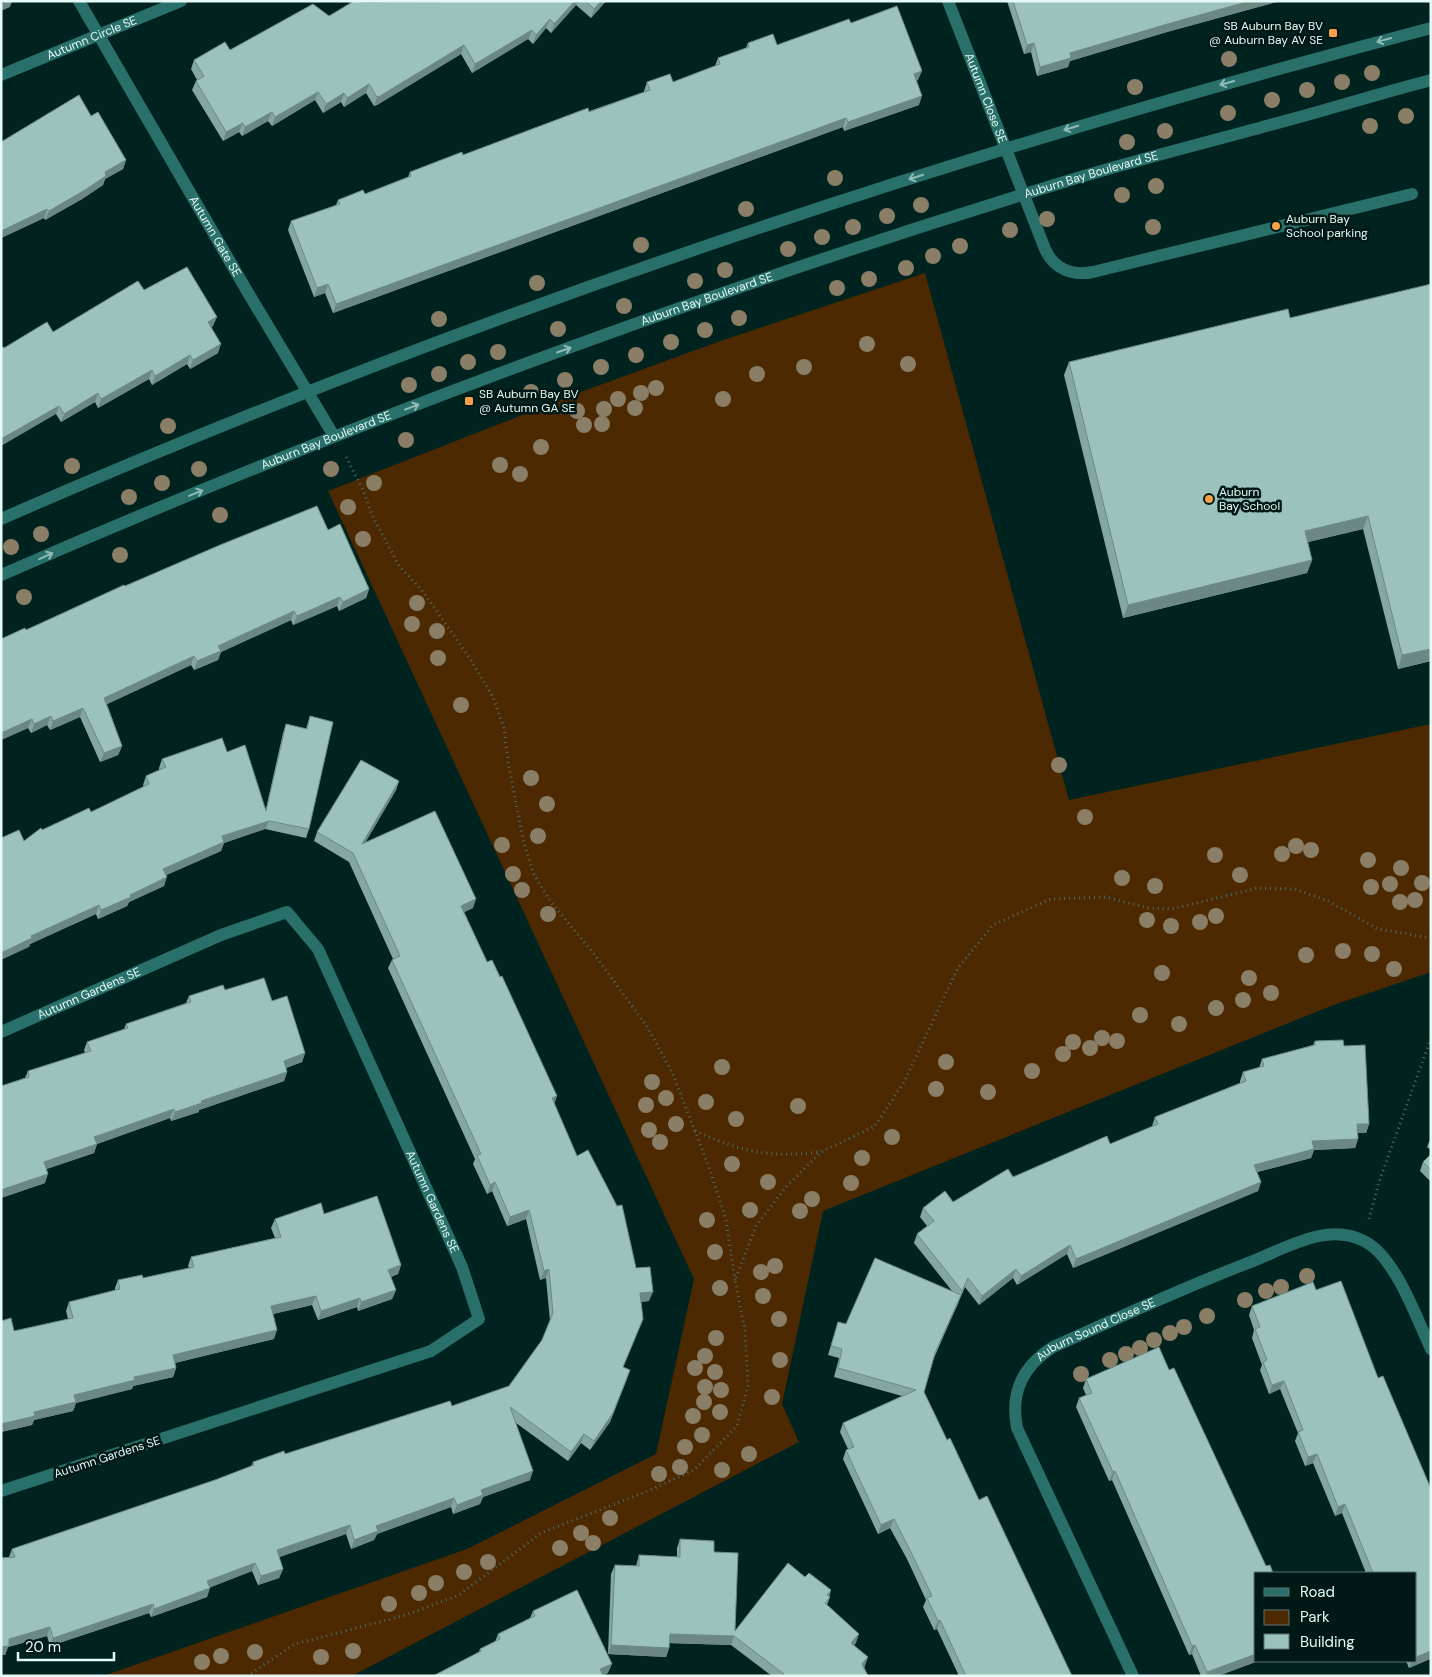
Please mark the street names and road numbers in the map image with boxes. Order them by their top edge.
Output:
street label: Autumn Circle SE [44,12,139,63]
street label: Autumn Close SE [961,51,1011,145]
street label: Auburn Bay Boulevard SE [1022,147,1160,202]
street label: Autumn Gate SE [186,193,245,280]
street label: Auburn Bay Boulevard SE [638,268,775,329]
street label: Auburn Bay Boulevard SE [259,407,394,473]
street label: Autumn Gardens SE [35,963,143,1023]
street label: Autumn Gardens SE [402,1148,463,1256]
street label: Auburn Sound Close SE [1032,1294,1158,1365]
street label: Autumn Gardens SE [52,1432,163,1482]

